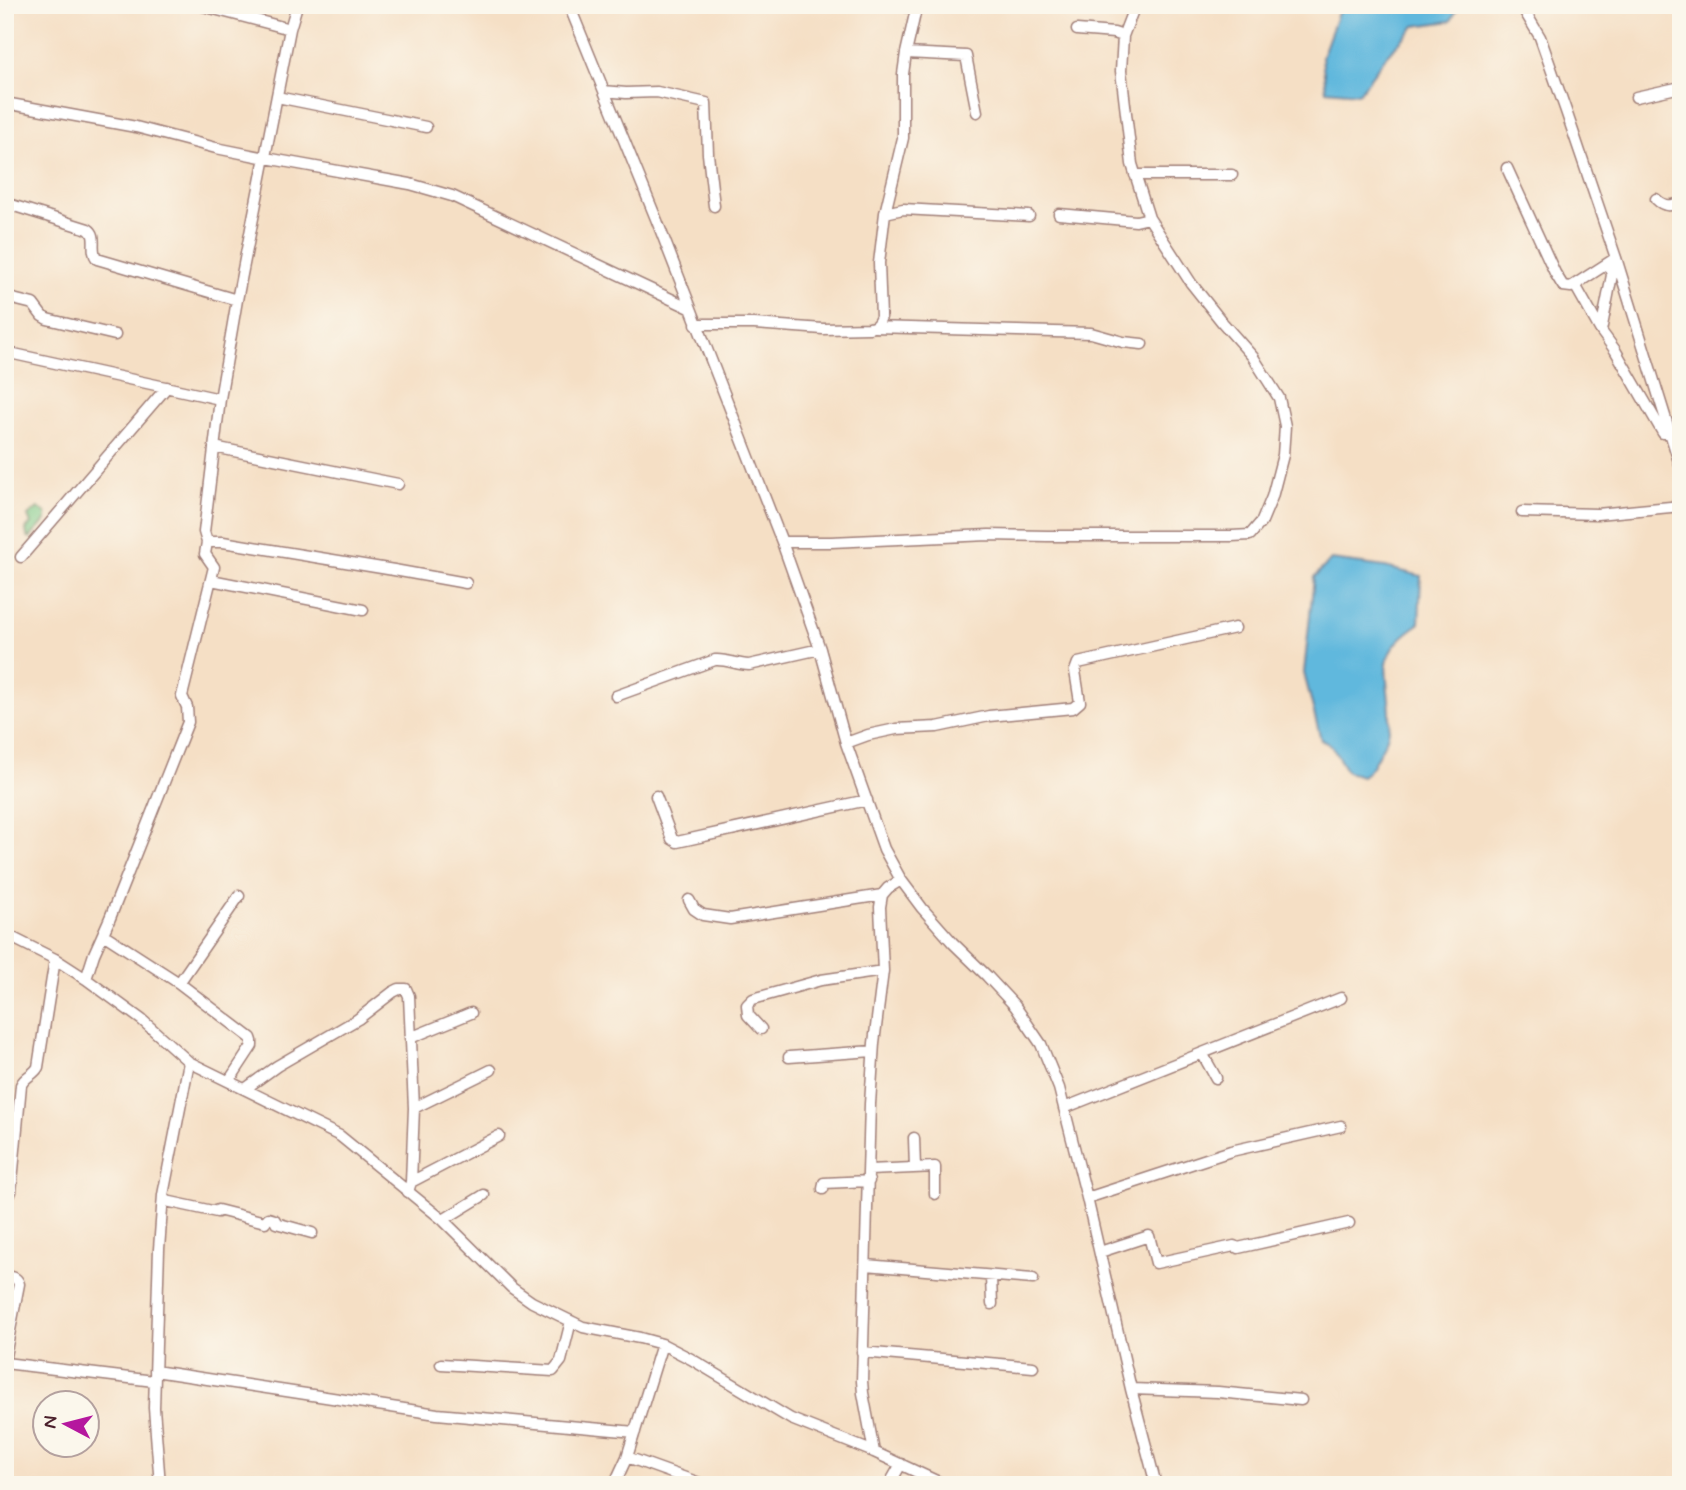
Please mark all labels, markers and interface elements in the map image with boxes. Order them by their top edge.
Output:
north arrow [32,1388,102,1458]
text: N [37,1414,64,1430]

